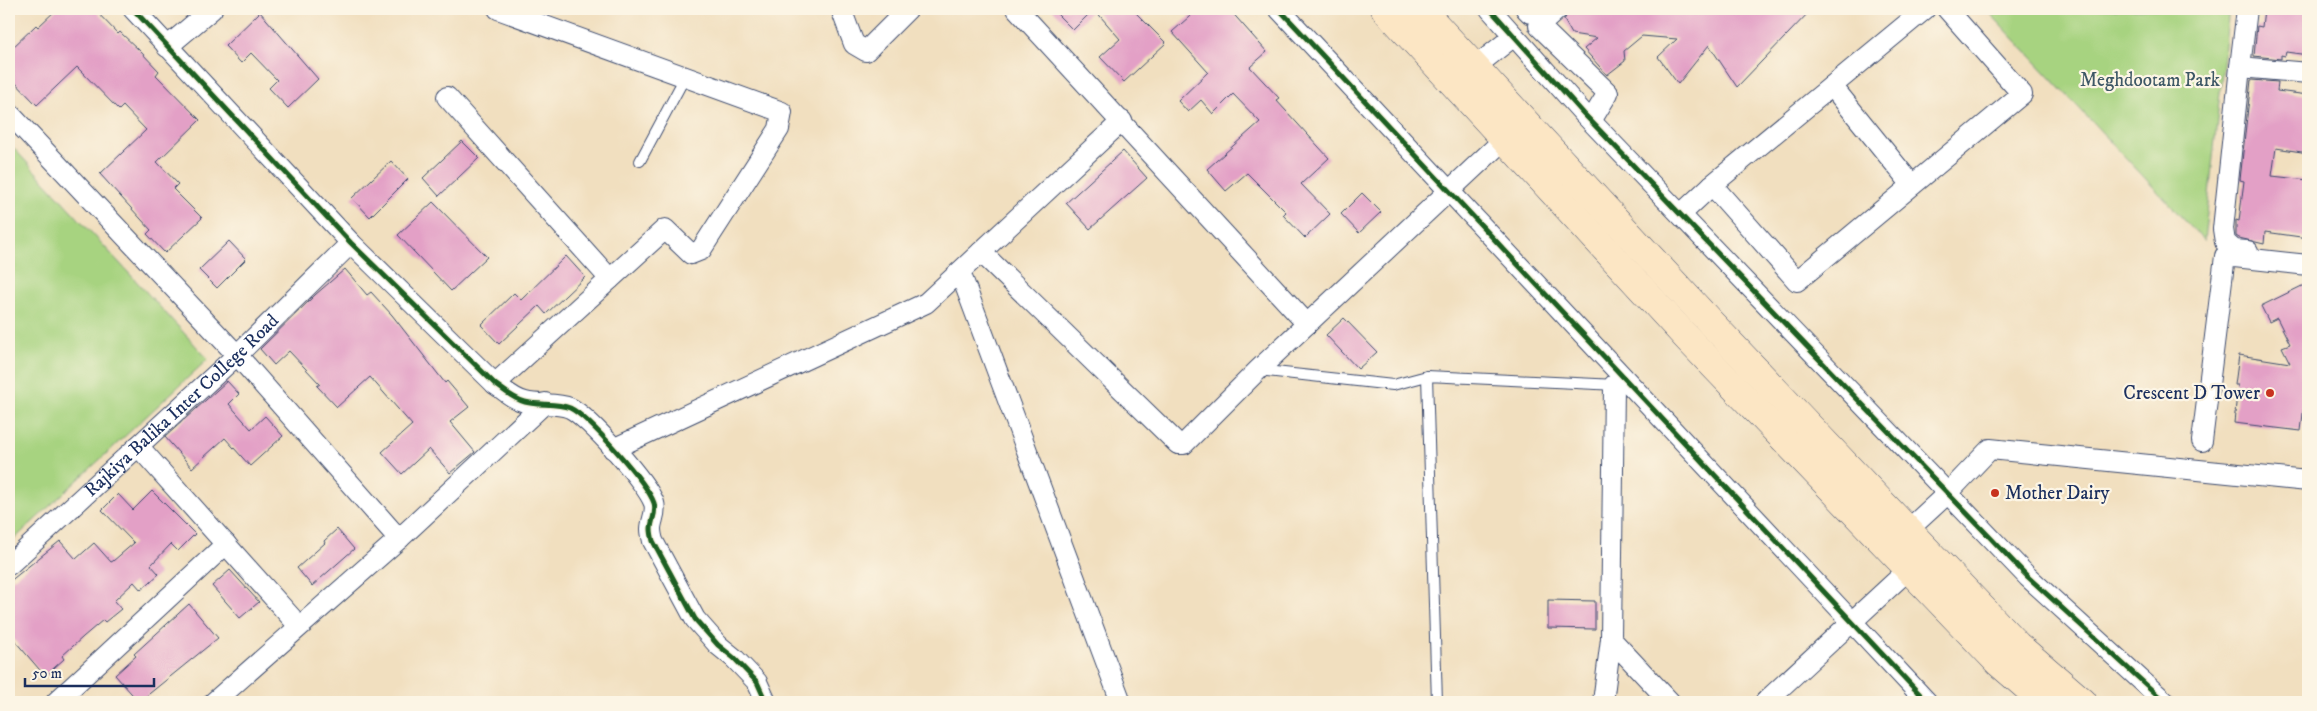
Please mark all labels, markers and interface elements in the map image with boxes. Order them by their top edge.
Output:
park label: Meghdootam Park [2080,69,2221,92]
street label: Rajkiya Balika Inter College Road [79,309,284,501]
place label: Crescent D Tower [2123,382,2260,405]
marker: Crescent D Tower [2264,387,2276,399]
place label: Mother Dairy [2005,482,2111,505]
marker: Mother Dairy [1989,487,2001,499]
scale bar [25,656,154,688]
text: 50 m [32,664,62,683]

